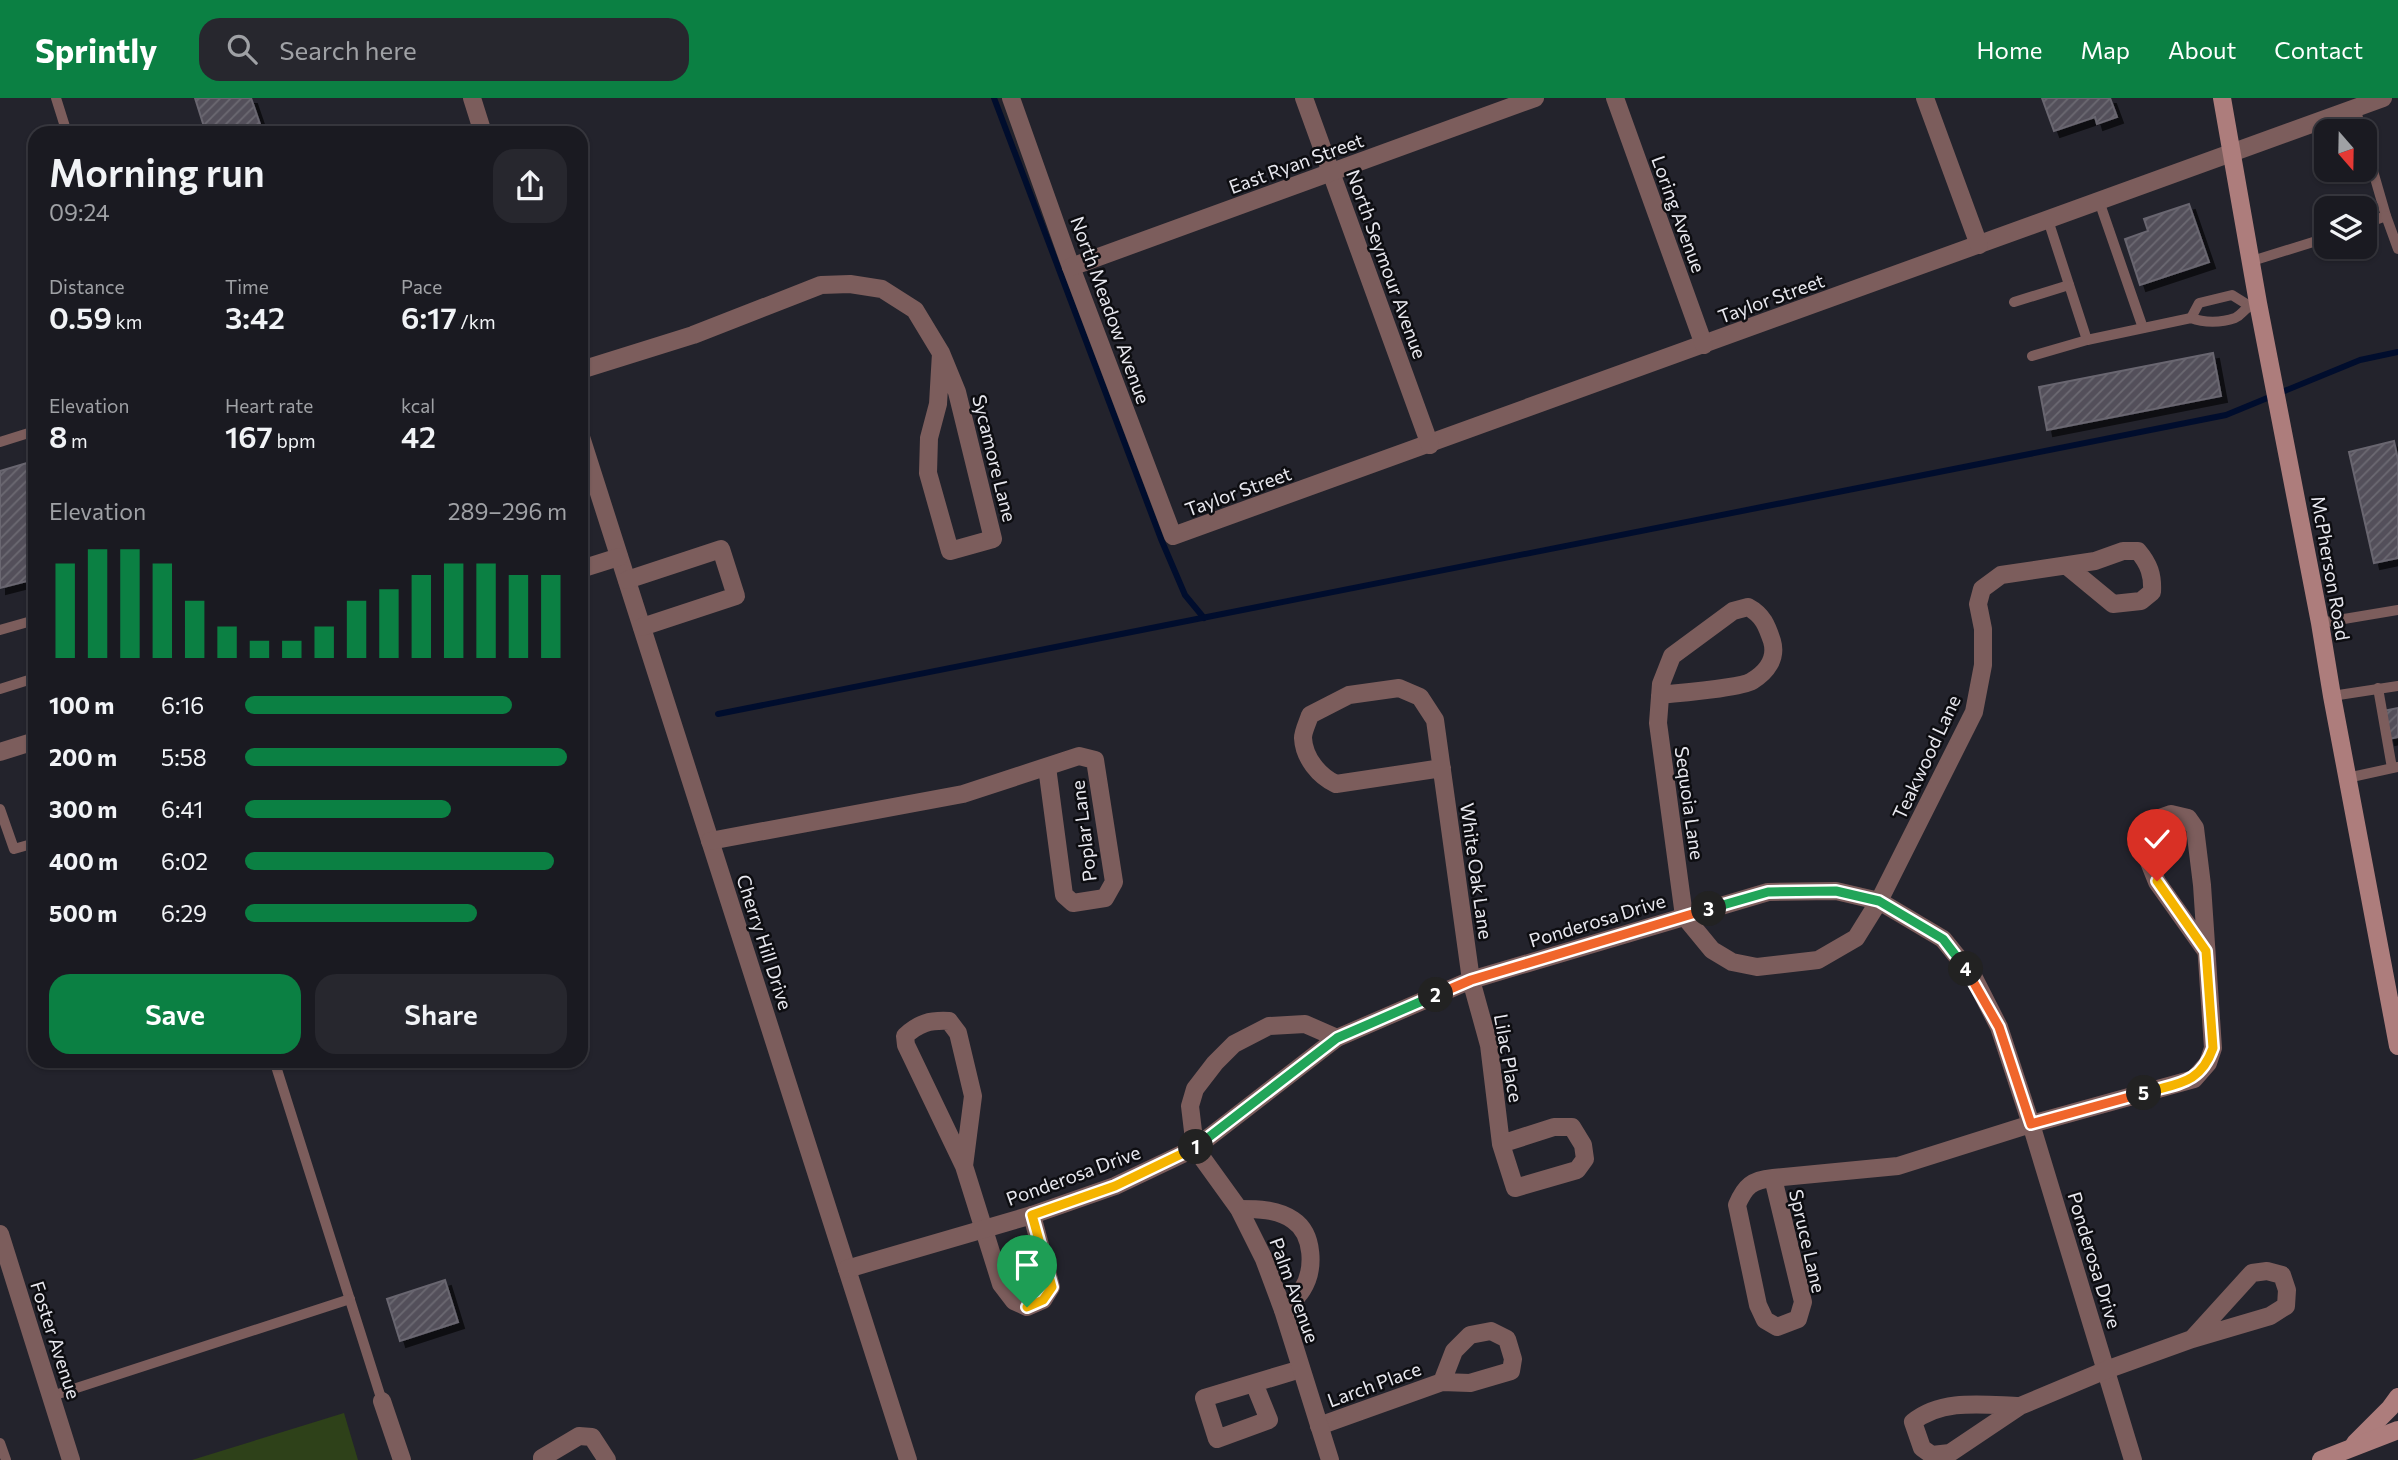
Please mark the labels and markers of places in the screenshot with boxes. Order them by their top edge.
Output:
pin [2127,809,2187,881]
pin: 3 [1692,892,1726,926]
pin: 4 [1948,952,1983,986]
pin: 2 [1418,978,1454,1012]
pin: 5 [2126,1076,2162,1110]
pin: 1 [1178,1130,1214,1164]
pin [997,1235,1057,1307]

